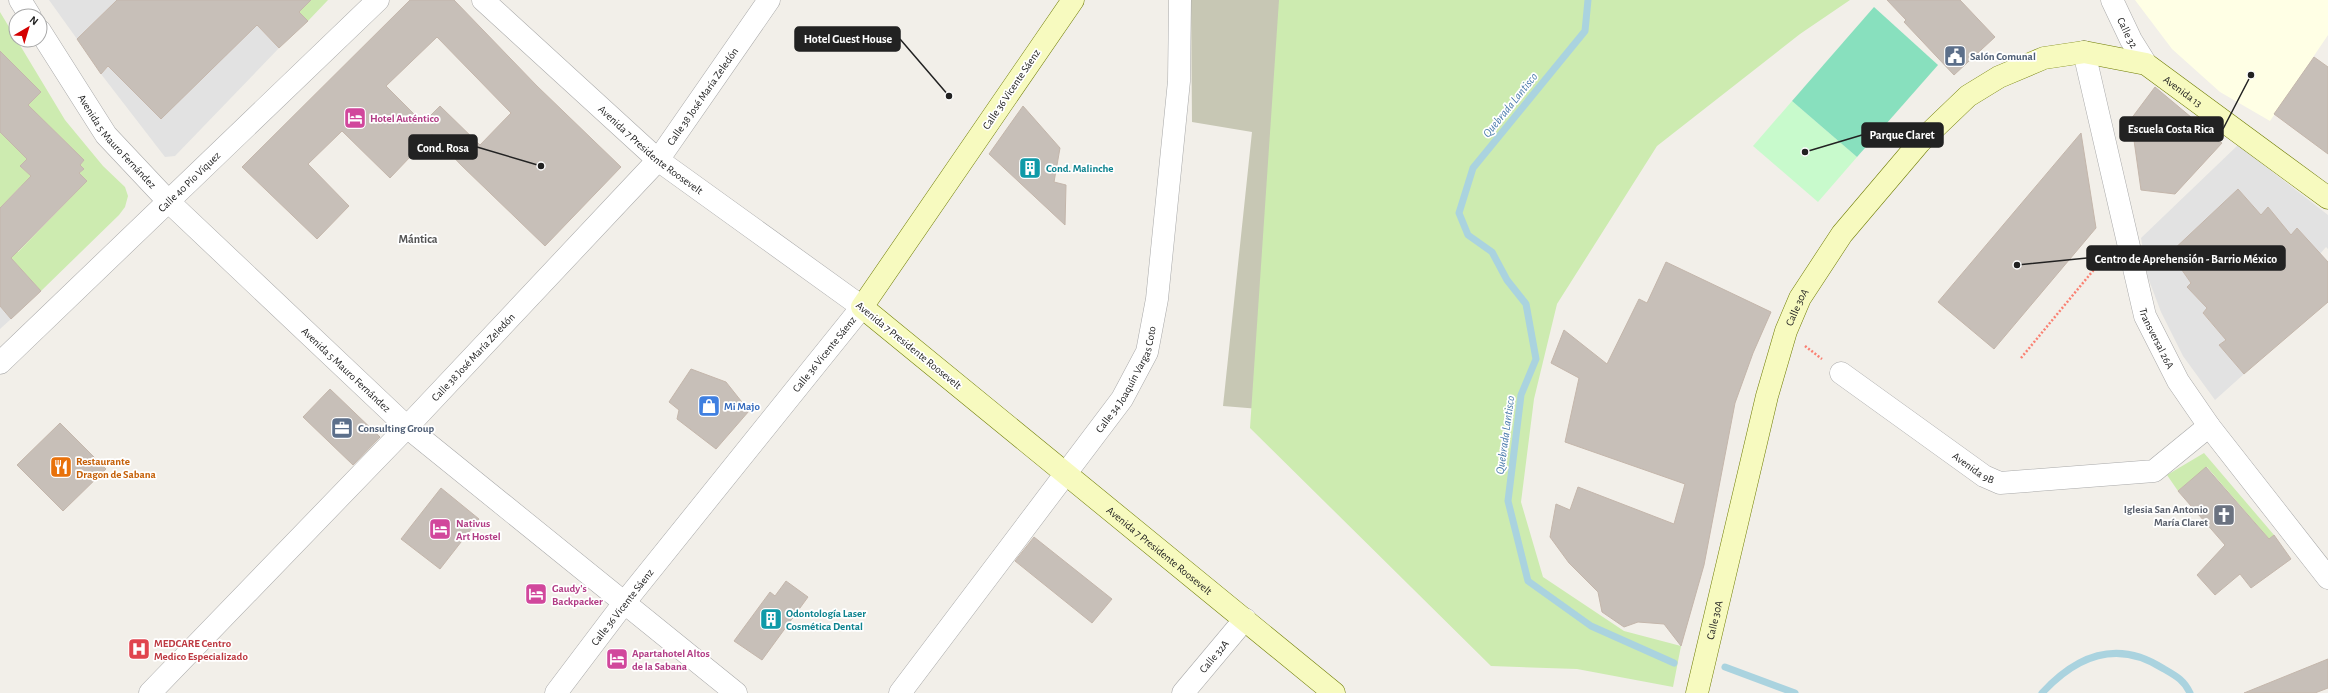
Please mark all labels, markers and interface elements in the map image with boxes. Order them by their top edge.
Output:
north arrow [8,8,48,48]
text: N [27,14,40,27]
street label: Calle 32 [2115,16,2140,50]
callout: Hotel Guest House [795,27,900,51]
text: Hotel Guest House [804,33,893,45]
public building icon: Salón Comunal [1942,43,1968,69]
street label: Calle 38 José María Zeledón [665,46,740,147]
street label: Calle 36 Vicente Sáenz [981,47,1043,131]
place label: Salón Comunal [1970,51,2036,62]
water label: Quebrada Lantisco [1480,70,1540,140]
street label: Avenida 13 [2161,74,2204,110]
street label: Avenida 5 Mauro Fernández [76,93,158,191]
street label: Avenida 7 Presidente Roosevelt [596,103,705,197]
hotel icon: Hotel Auténtico [342,105,368,131]
place label: Hotel Auténtico [370,113,440,124]
callout: Escuela Costa Rica [2120,117,2223,141]
callout: Parque Claret [1862,123,1943,147]
text: Escuela Costa Rica [2128,123,2215,135]
text: Parque Claret [1869,129,1935,141]
callout: Cond. Rosa [409,135,477,159]
text: Cond. Rosa [417,142,469,154]
street label: Calle 40 Pío Víquez [156,149,223,214]
building icon: Cond. Malinche [1017,155,1043,181]
place label: Cond. Malinche [1046,163,1113,174]
district label: Mántica [399,233,438,245]
callout: Centro de Aprehensión - Barrio México [2087,246,2285,270]
text: Centro de Aprehensión - Barrio México [2095,253,2277,265]
street label: Calle 30A [1784,286,1811,328]
street label: Avenida 7 Presidente Roosevelt [854,300,964,392]
street label: Transversal 26A [2137,307,2176,371]
street label: Calle 38 José María Zeledón [429,311,517,403]
street label: Calle 36 Vicente Sáenz [791,314,859,394]
street label: Avenida 5 Mauro Fernández [299,325,393,415]
street label: Calle 34 Joaquín Vargas Coto [1094,325,1158,435]
shop icon: Mi Majo [696,393,722,419]
water label: Quebrada Lantisco [1494,395,1517,475]
place label: Mi Majo [724,401,760,412]
office icon: Consulting Group [329,415,355,441]
place label: Consulting Group [358,423,434,434]
street label: Avenida 9B [1950,450,1996,486]
restaurant icon: Restaurante Dragon de Sabana [48,454,74,480]
place label: Restaurante Dragon de Sabana [76,456,157,480]
church icon: Iglesia San Antonio María Claret [2211,502,2237,528]
place label: Iglesia San Antonio María Claret [2124,504,2209,528]
street label: Avenida 7 Presidente Roosevelt [1105,505,1214,597]
hotel icon: Nativus Art Hostel [427,516,453,542]
place label: Nativus Art Hostel [456,518,501,542]
street label: Calle 36 Vicente Sáenz [589,567,656,648]
hotel icon: Gaudy's Backpacker [523,581,549,607]
place label: Gaudy's Backpacker [552,583,603,607]
street label: Calle 30A [1705,599,1725,641]
building icon: Odontología Laser Cosmética Dental [758,606,784,632]
place label: Odontología Laser Cosmética Dental [786,608,866,632]
hospital icon: MEDCARE Centro Medico Especializado [126,636,152,662]
place label: MEDCARE Centro Medico Especializado [154,638,248,662]
street label: Calle 32A [1197,638,1231,675]
hotel icon: Apartahotel Altos de la Sabana [604,646,630,672]
place label: Apartahotel Altos de la Sabana [632,648,710,672]

